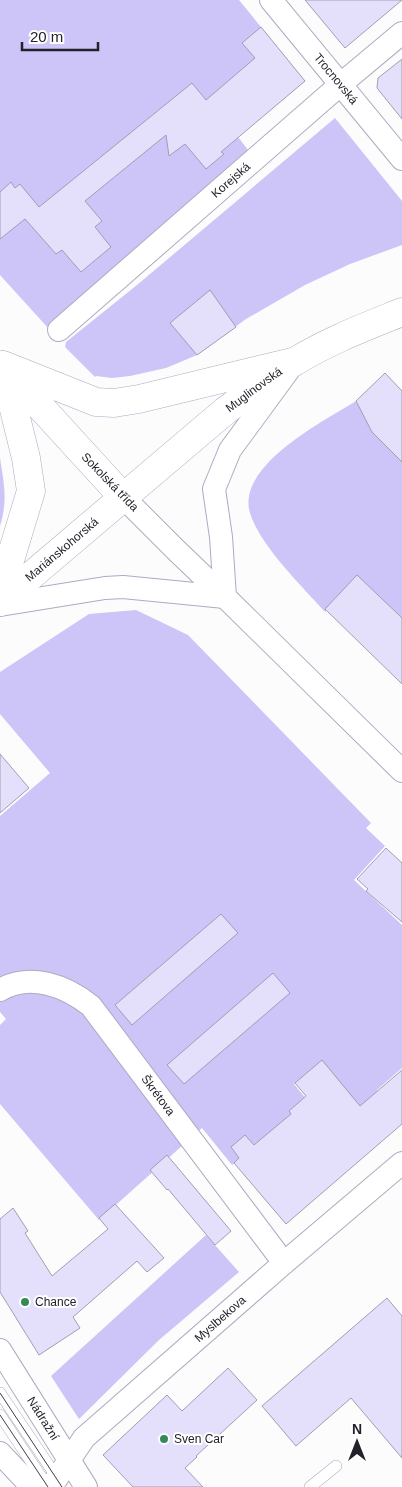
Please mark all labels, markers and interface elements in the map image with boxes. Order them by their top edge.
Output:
scale bar [22,20,99,52]
text: 20 m [30,28,63,45]
street label: Trocnovská [311,50,361,107]
street label: Korejská [209,159,253,201]
street label: Muglinovská [223,364,285,415]
street label: Sokolská třída [79,450,142,514]
street label: Mariánskohorská [22,514,101,585]
street label: Škrétova [138,1072,178,1119]
street label: Myslbekova [192,1293,249,1345]
place label: Chance [35,1295,77,1309]
marker: Chance [19,1296,31,1308]
street label: Nádražní [24,1394,62,1444]
north arrow [332,1417,382,1467]
text: N [352,1421,362,1437]
place label: Sven Car [174,1432,224,1446]
marker: Sven Car [158,1433,170,1445]

